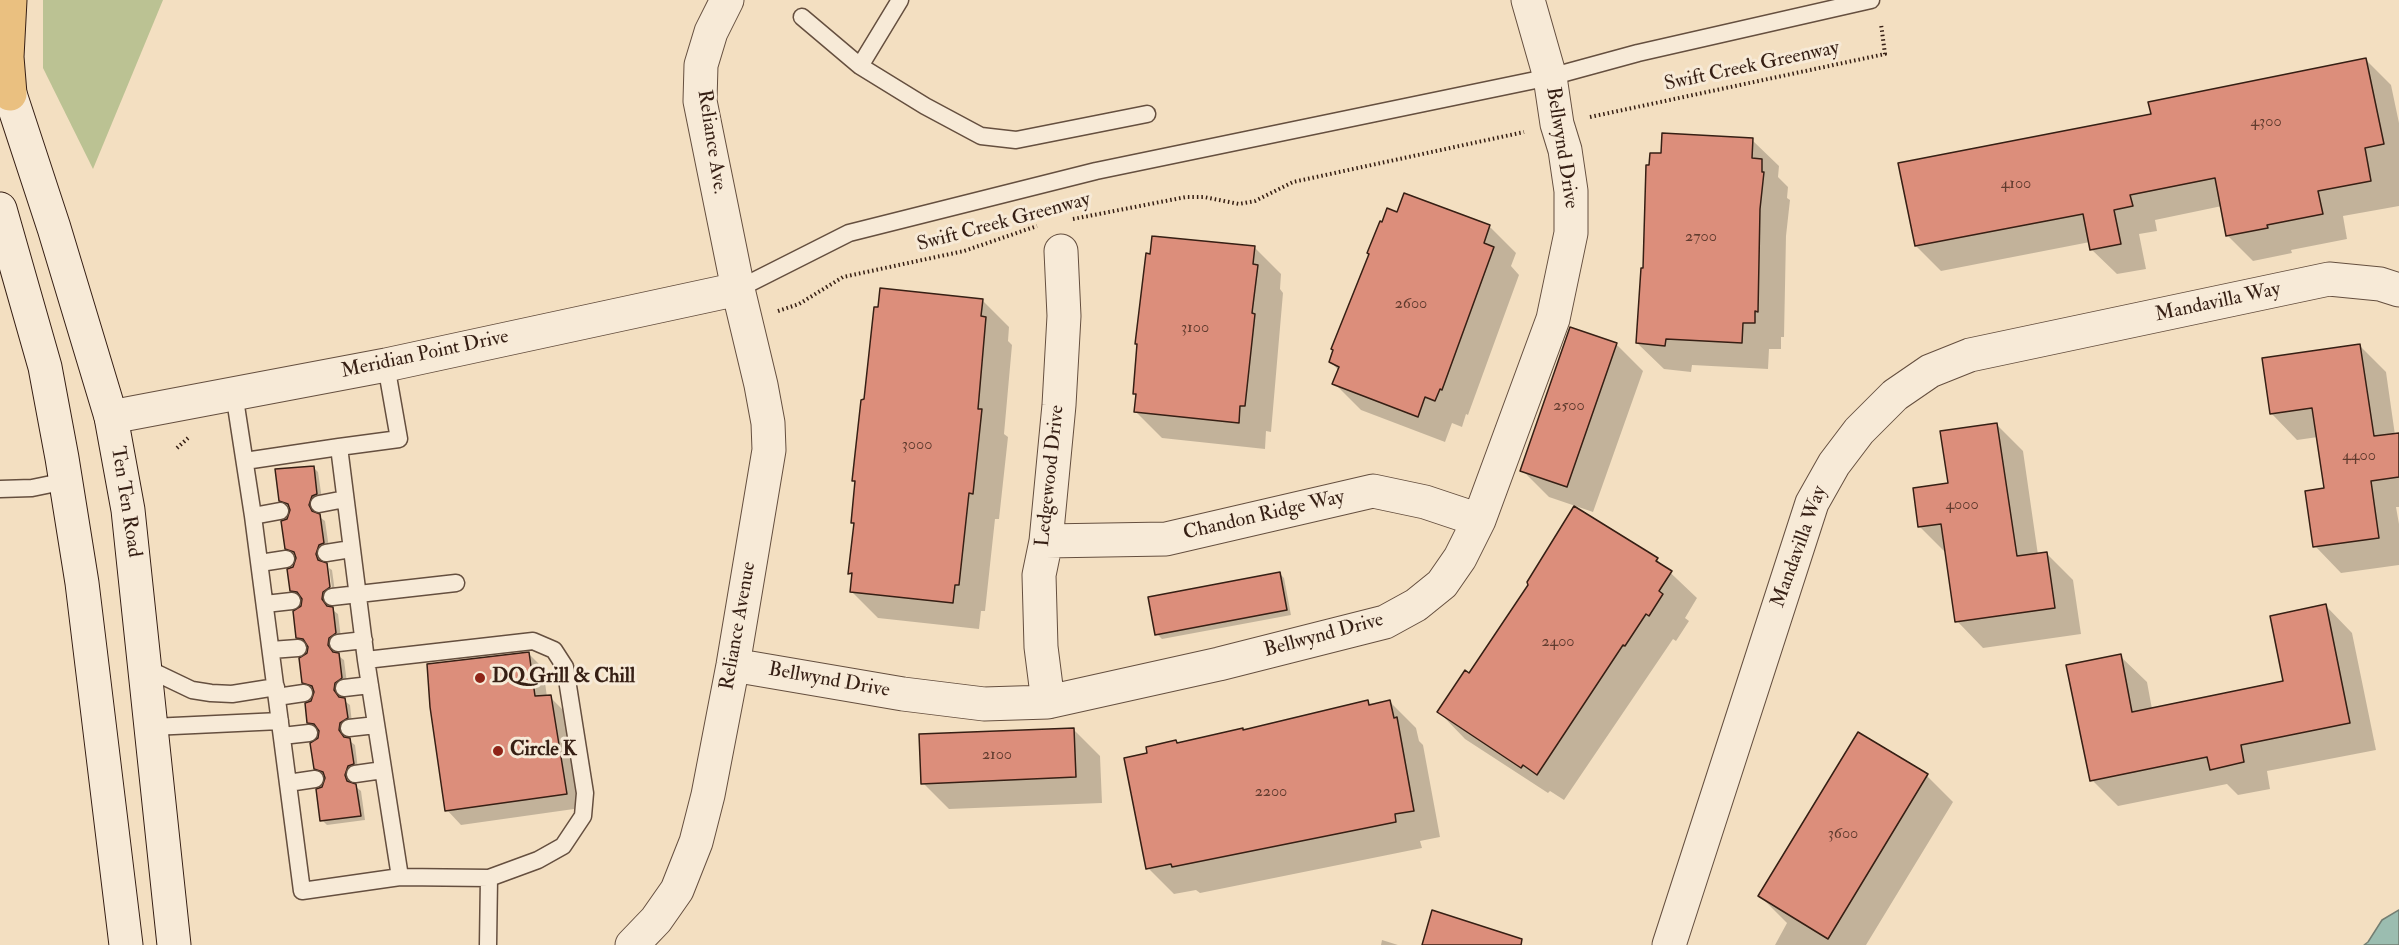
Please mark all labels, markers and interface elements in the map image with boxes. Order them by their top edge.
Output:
street label: Swift Creek Greenway [1662,37,1842,97]
street label: Bellwynd Drive [1540,85,1582,211]
street label: Reliance Ave. [691,88,731,196]
house number: 4300 [2250,113,2282,133]
house number: 4100 [2001,175,2031,195]
street label: Swift Creek Greenway [915,188,1093,258]
house number: 2700 [1685,228,1717,248]
street label: Mandavilla Way [2153,278,2283,328]
house number: 2600 [1395,295,1427,315]
house number: 3100 [1181,319,1209,339]
street label: Meridian Point Drive [339,326,511,384]
house number: 2500 [1553,397,1585,417]
street label: Ledgewood Drive [1032,404,1070,548]
house number: 3000 [902,436,932,456]
street label: Ten Ten Road [104,445,146,559]
house number: 4400 [2342,447,2376,467]
street label: Mandavilla Way [1767,483,1833,611]
street label: Chandon Ridge Way [1181,486,1347,546]
house number: 4000 [1945,496,1979,516]
street label: Reliance Avenue [716,560,762,692]
street label: Bellwynd Drive [1262,609,1386,663]
house number: 2400 [1541,633,1575,653]
street label: Bellwynd Drive [766,659,892,703]
place label: DQ Grill & Chill [492,666,635,690]
marker: DQ Grill & Chill [473,671,487,685]
place label: Circle K [510,739,577,763]
marker: Circle K [491,744,505,758]
house number: 2100 [982,746,1012,766]
house number: 2200 [1255,783,1287,803]
house number: 3600 [1828,825,1858,845]

